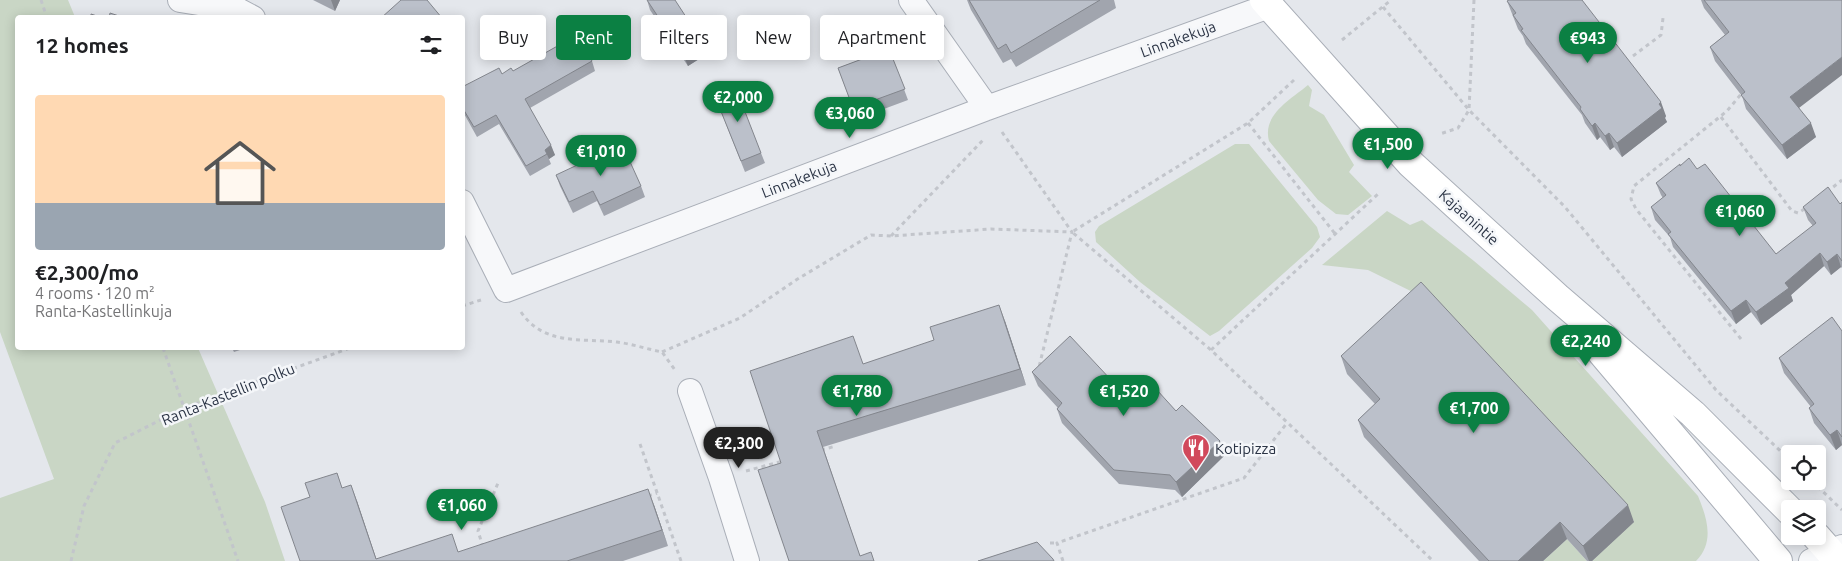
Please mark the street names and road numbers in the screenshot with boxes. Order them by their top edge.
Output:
street label: Linnakekuja [1138,17,1218,61]
street label: Linnakekuja [759,157,839,201]
street label: Kajaanintie [1436,186,1502,248]
street label: Ranta-Kastellin polku [159,360,297,428]

